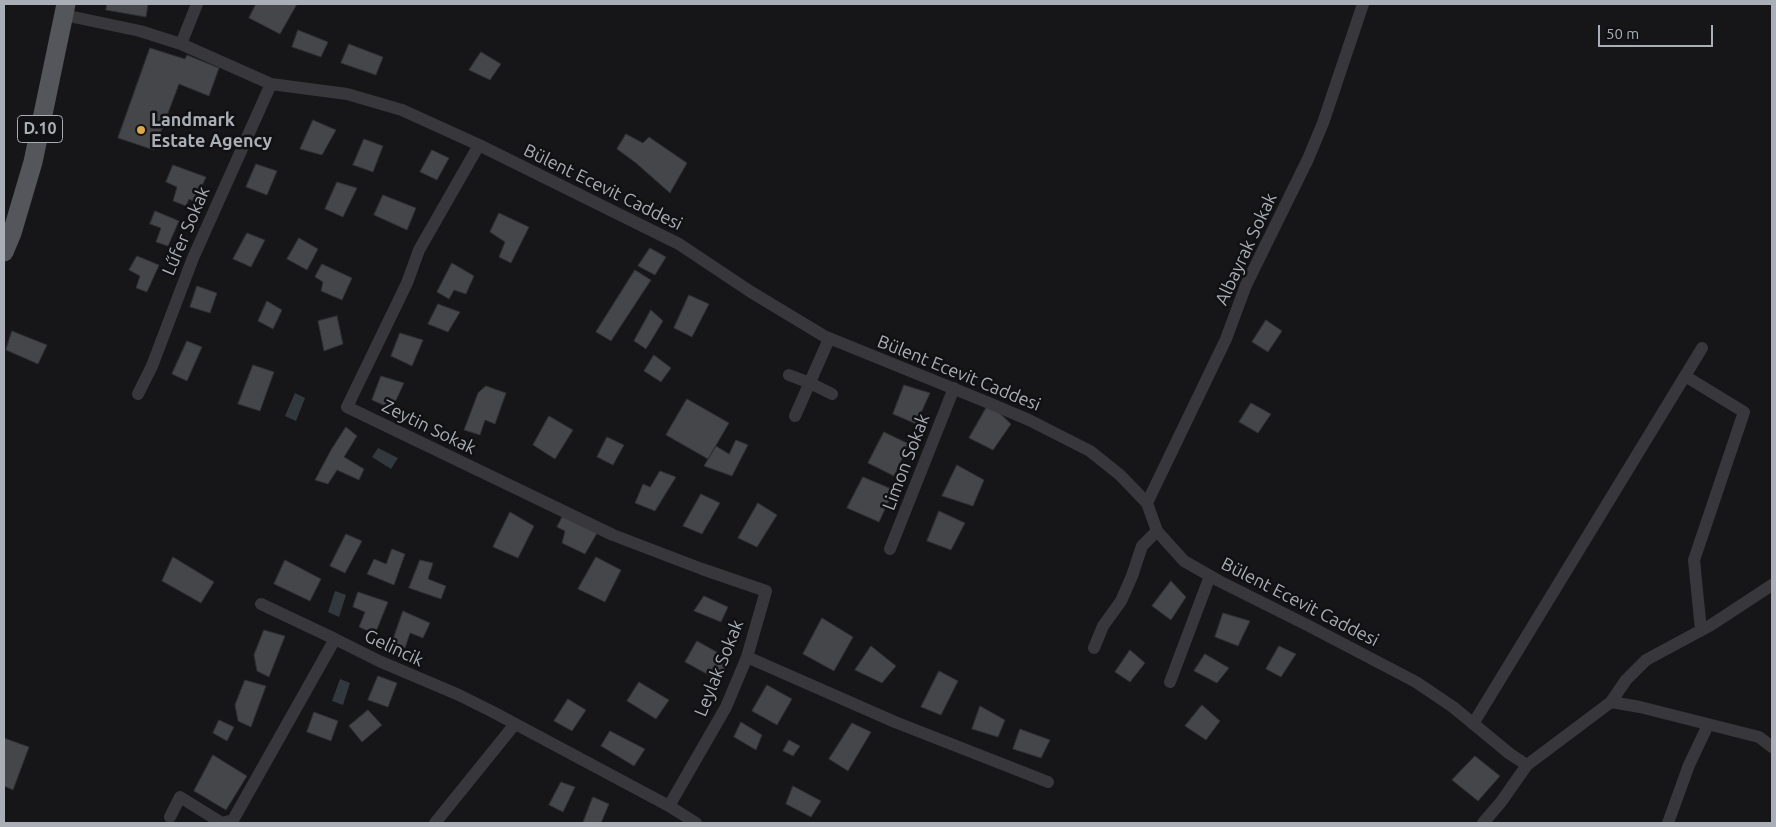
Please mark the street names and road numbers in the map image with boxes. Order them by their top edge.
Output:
road number: D.10 [18,116,62,142]
street label: Bülent Ecevit Caddesi [520,139,686,235]
street label: Lűfer Sokak [158,183,214,279]
street label: Albayrak Sokak [1211,189,1281,309]
street label: Bülent Ecevit Caddesi [874,330,1044,416]
street label: Zeytin Sokak [378,395,480,459]
street label: Limon Sokak [878,411,934,513]
street label: Bülent Ecevit Caddesi [1218,553,1382,651]
street label: Leylak Sokak [690,616,748,720]
street label: Gelincik [361,625,427,671]

